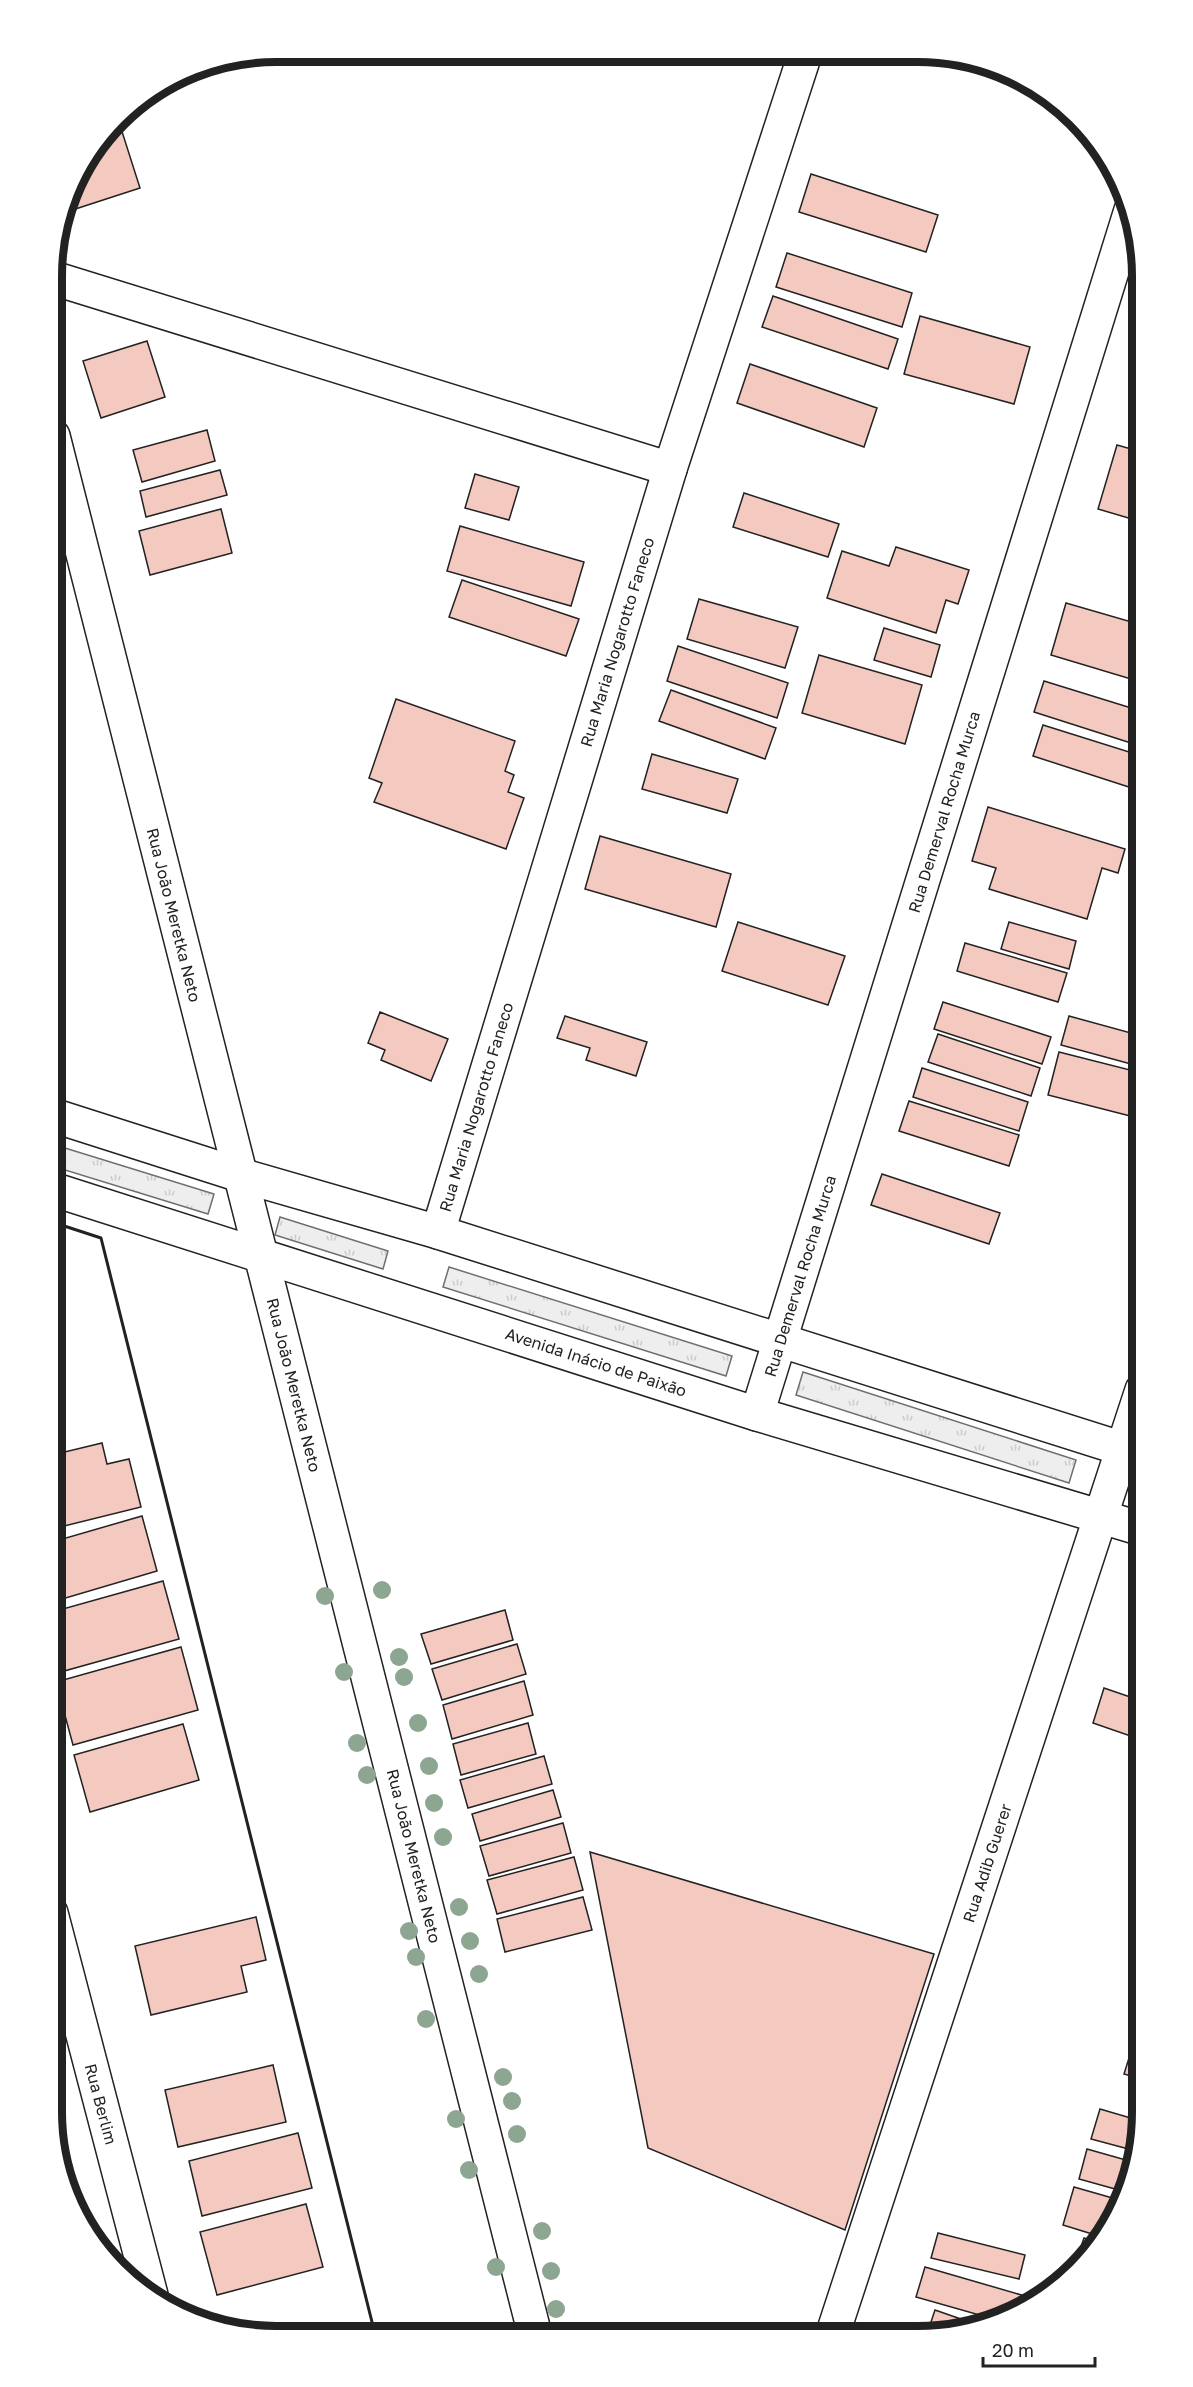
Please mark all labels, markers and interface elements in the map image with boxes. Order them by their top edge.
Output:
street label: Rua Maria Nogarotto Faneco [576,535,658,749]
street label: Rua Demerval Rocha Murca [904,709,984,915]
street label: Rua João Meretka Neto [143,826,205,1004]
street label: Rua Maria Nogarotto Faneco [435,1000,517,1214]
street label: Rua Demerval Rocha Murca [760,1173,840,1379]
street label: Rua João Meretka Neto [263,1296,325,1474]
street label: Avenida Inácio de Paixão [503,1323,689,1401]
street label: Rua João Meretka Neto [383,1767,445,1945]
street label: Rua Adib Guerer [958,1801,1016,1925]
street label: Rua Berlim [81,2061,121,2147]
scale bar [983,2330,1096,2368]
text: 20 m [992,2339,1034,2361]

